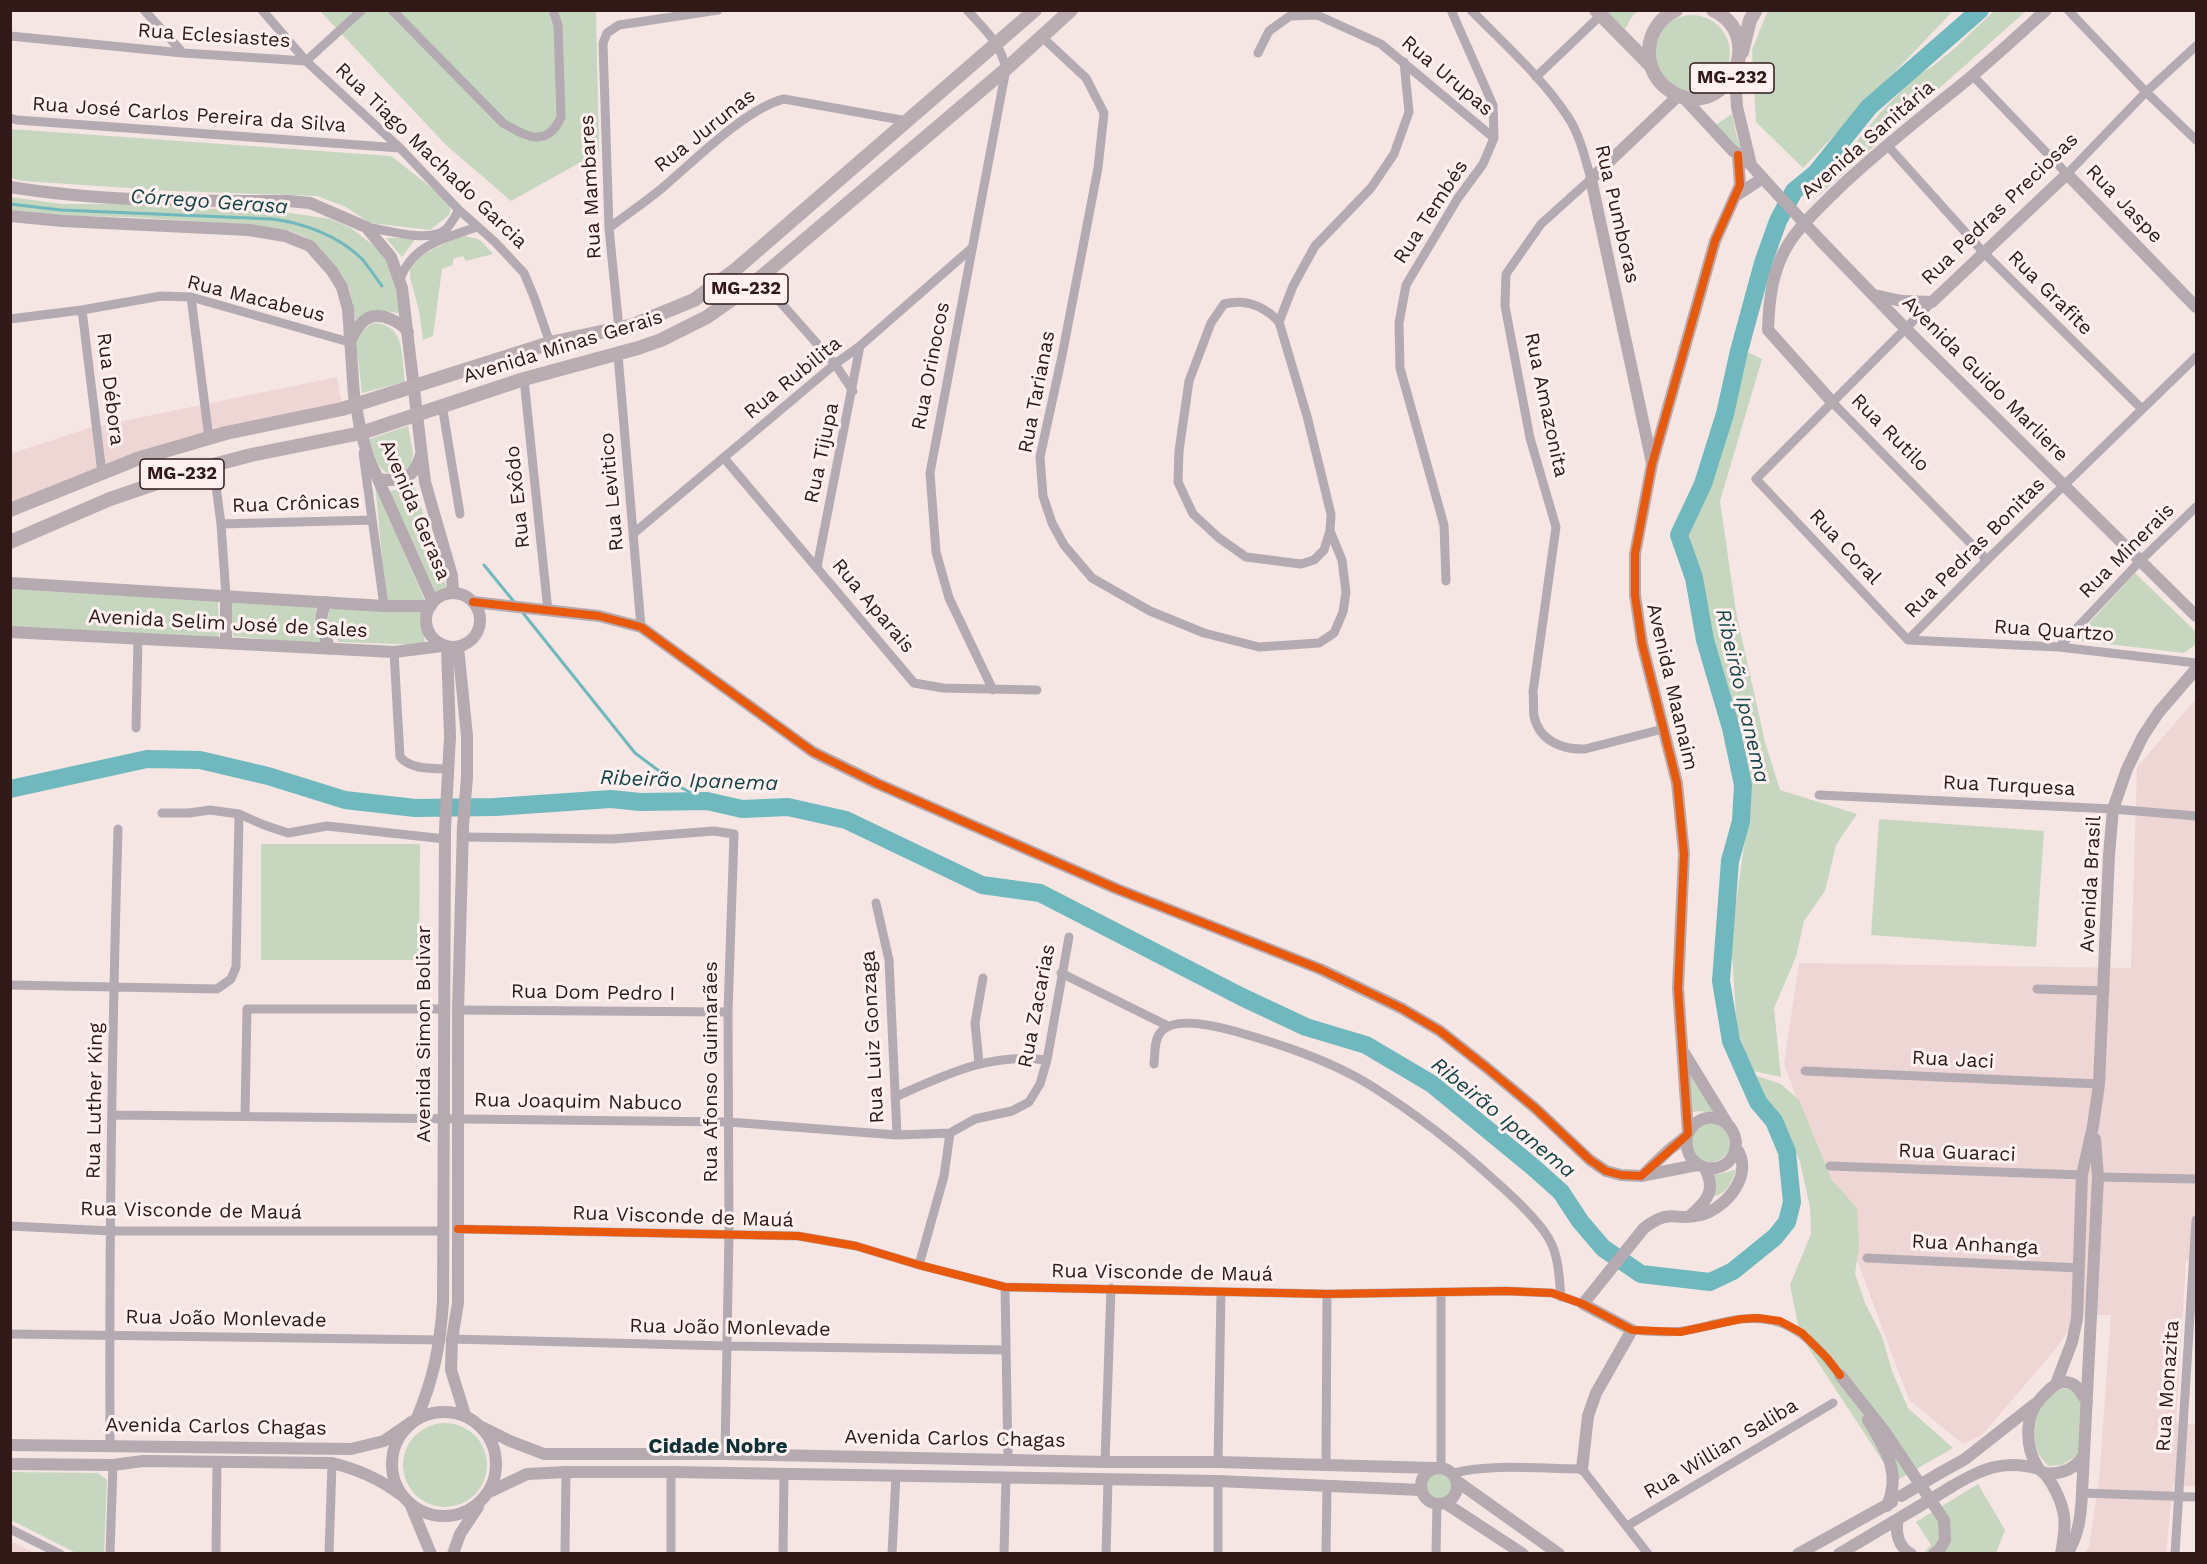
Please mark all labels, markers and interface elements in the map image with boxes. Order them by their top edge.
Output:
street label: Rua Eclesiastes [137,19,291,53]
street label: Rua Urupas [1396,31,1498,121]
street label: Rua Tiago Machado Garcia [330,58,532,254]
road number: MG-232 [1690,63,1774,93]
street label: Avenida Sanitária [1796,76,1940,204]
street label: Rua Jurunas [650,84,760,178]
street label: Rua José Carlos Pereira da Silva [31,92,347,138]
street label: Rua Mambares [575,114,607,260]
street label: Rua Pedras Preciosas [1917,128,2083,290]
street label: Rua Pumboras [1589,142,1645,286]
street label: Rua Tembés [1389,156,1473,268]
street label: Rua Jaspe [2080,160,2168,248]
water label: Córrego Gerasa [129,184,289,220]
street label: Rua Grafite [2003,246,2097,340]
street label: Rua Macabeus [185,270,327,328]
road number: MG-232 [704,274,788,304]
street label: Avenida Guido Marliere [1897,291,2073,467]
street label: Rua Orinocos [907,300,955,432]
street label: Avenida Minas Gerais [460,305,666,389]
street label: Rua Tarianas [1013,329,1061,455]
street label: Rua Débora [91,331,129,447]
street label: Rua Amazonita [1519,331,1573,479]
street label: Rua Rubilita [740,332,846,424]
street label: Rua Rutilo [1846,389,1934,477]
street label: Rua Tijupa [800,401,844,505]
street label: Rua Levitico [595,432,629,552]
street label: Avenida Gerasa [375,436,455,584]
street label: Rua Exôdo [501,444,535,550]
road number: MG-232 [140,459,224,489]
street label: Rua Pedras Bonitas [1900,473,2050,623]
street label: Rua Crônicas [232,490,360,518]
street label: Rua Minerais [2074,498,2180,604]
street label: Rua Coral [1804,504,1886,590]
street label: Rua Aparais [827,554,919,658]
street label: Avenida Maanaim [1641,601,1703,773]
street label: Avenida Selim José de Sales [88,605,368,643]
water label: Ribeirão Ipanema [1710,606,1774,786]
street label: Rua Quartzo [1993,615,2115,647]
water label: Ribeirão Ipanema [600,765,778,797]
street label: Rua Turquesa [1942,771,2076,801]
street label: Avenida Brasil [2075,815,2107,953]
street label: Avenida Simon Bolivar [412,925,436,1143]
street label: Rua Zacarias [1013,942,1061,1070]
street label: Rua Luiz Gonzaga [856,950,890,1124]
street label: Rua Afonso Guimarães [699,961,723,1183]
street label: Rua Dom Pedro I [511,980,675,1006]
street label: Rua Luther King [82,1023,108,1179]
street label: Rua Jaci [1911,1046,1995,1074]
water label: Ribeirão Ipanema [1426,1052,1580,1184]
street label: Rua Joaquim Nabuco [474,1088,682,1116]
street label: Rua Guaraci [1898,1139,2016,1167]
street label: Rua Visconde de Mauá [80,1197,302,1225]
street label: Rua Visconde de Mauá [572,1201,794,1233]
street label: Rua Anhanga [1911,1230,2039,1260]
street label: Rua Visconde de Mauá [1051,1259,1273,1287]
street label: Rua João Monlevade [125,1305,327,1333]
street label: Rua João Monlevade [629,1314,831,1342]
street label: Rua Monazita [2151,1319,2185,1453]
street label: Rua Willian Saliba [1640,1394,1802,1504]
street label: Avenida Carlos Chagas [105,1413,327,1441]
street label: Avenida Carlos Chagas [844,1425,1066,1453]
district label: Cidade Nobre [648,1434,788,1460]

